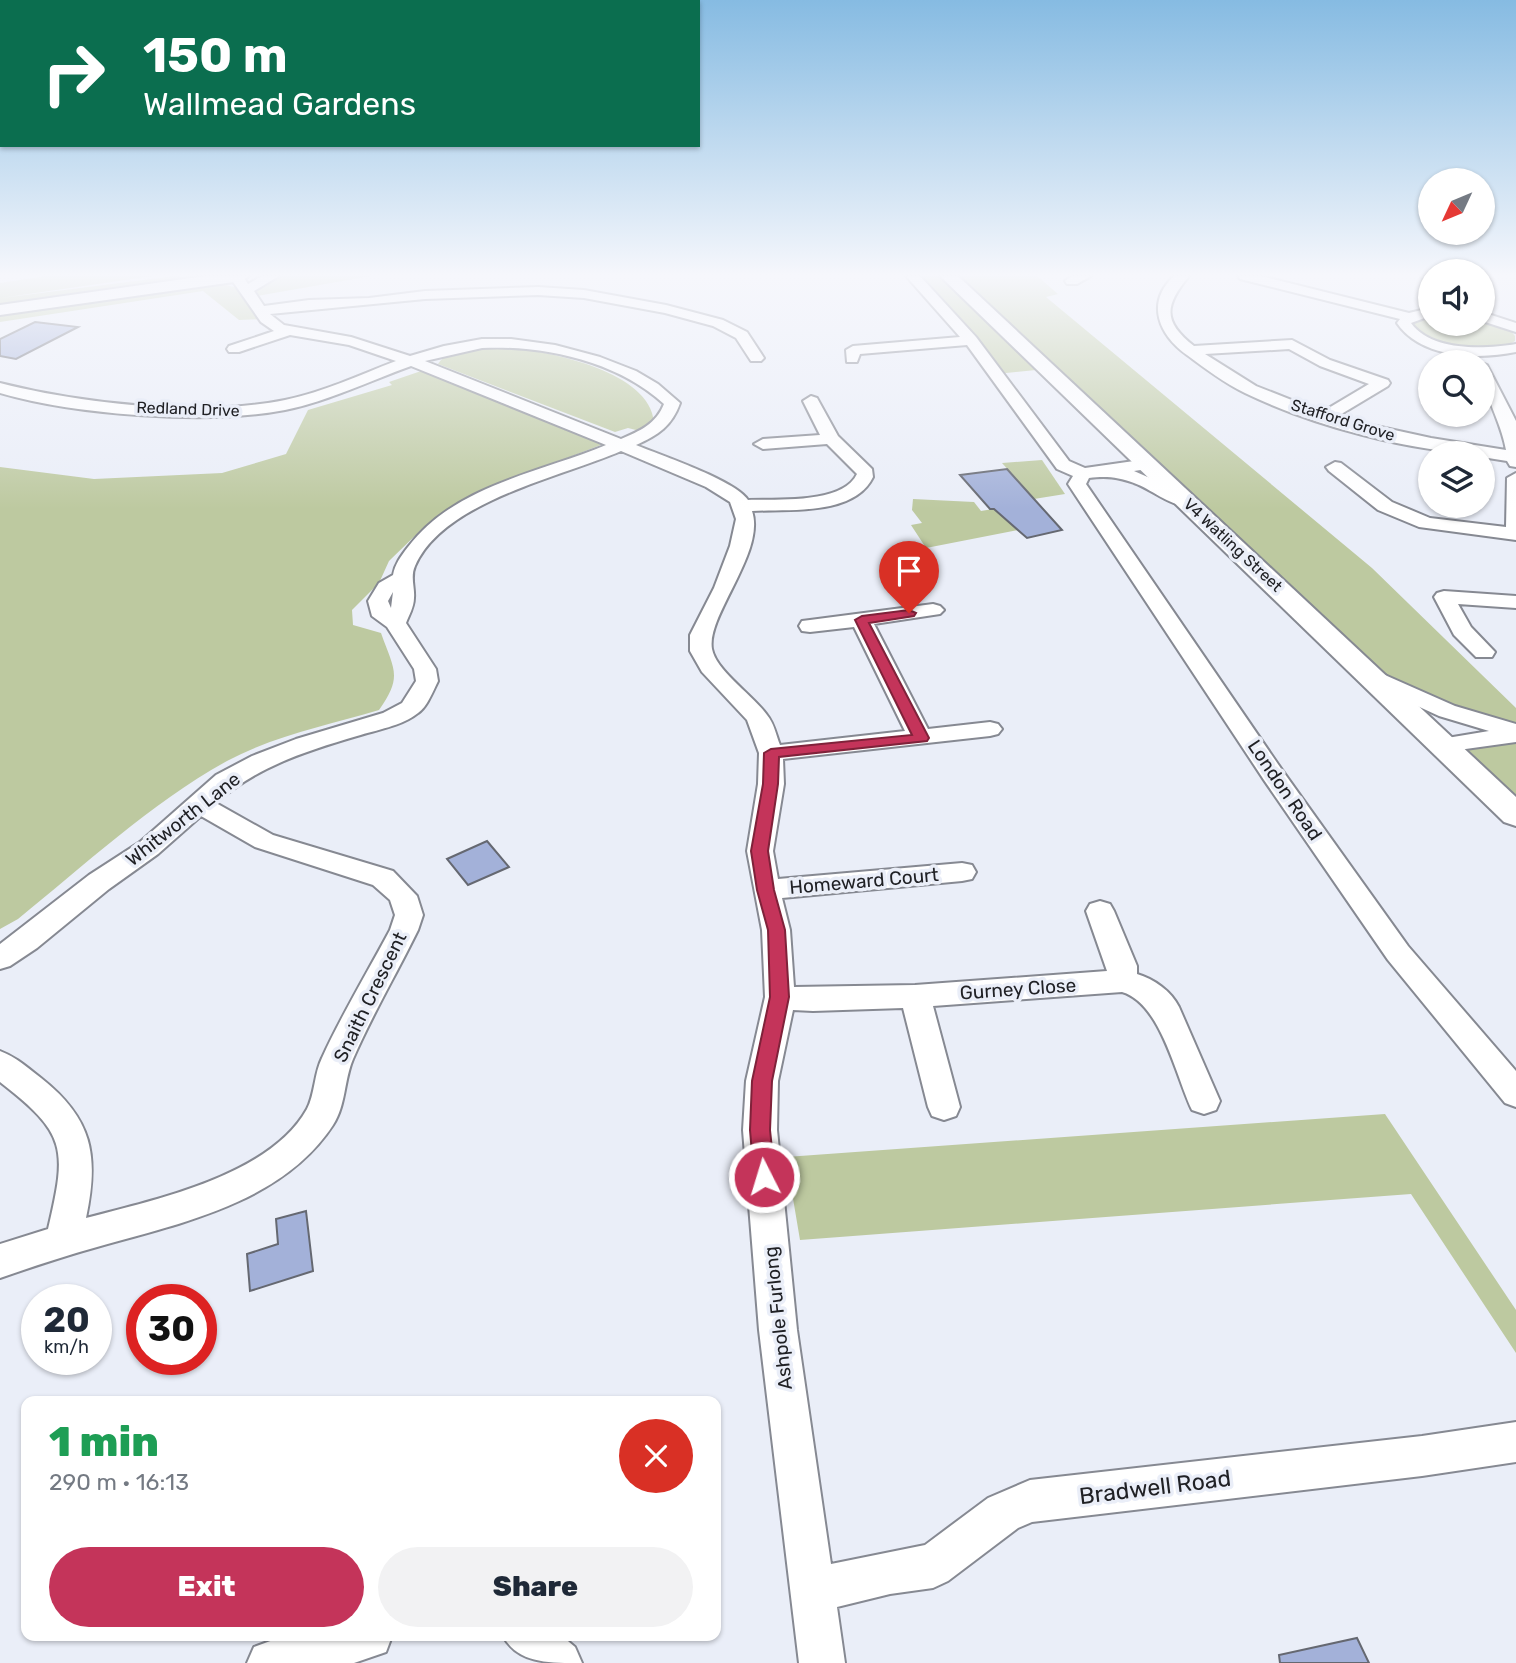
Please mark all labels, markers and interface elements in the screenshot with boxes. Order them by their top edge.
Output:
text: 150 m [143,26,288,84]
icon: right [28,28,119,119]
text: Wallmead Gardens [143,85,416,123]
north arrow [1418,168,1494,245]
map controls [1418,168,1495,518]
button: sound [1418,259,1495,336]
button: search [1418,350,1495,427]
street label: Stafford Grove [1289,395,1397,445]
street label: Redland Drive [136,398,240,420]
button: layers [1418,441,1495,518]
street label: V4 Watling Street [1180,494,1286,596]
pin [879,541,939,613]
icon: arrive [890,552,928,590]
street label: London Road [1243,735,1327,845]
street label: Whitworth Lane [121,767,245,871]
street label: Homeward Court [788,863,940,899]
street label: Snaith Crescent [329,928,412,1066]
street label: Gurney Close [959,973,1077,1005]
position arrow [727,1140,801,1214]
street label: Ashpole Furlong [759,1245,797,1391]
speed limit sign: 30 [126,1284,217,1375]
text: 20 [43,1299,90,1341]
text: km/h [44,1336,89,1358]
text: 1 min [49,1417,159,1467]
button: close [619,1419,693,1493]
street label: Bradwell Road [1078,1464,1232,1510]
text: 290 m · 16:13 [49,1468,189,1496]
button: Exit [49,1547,364,1627]
button: Share [378,1547,693,1627]

